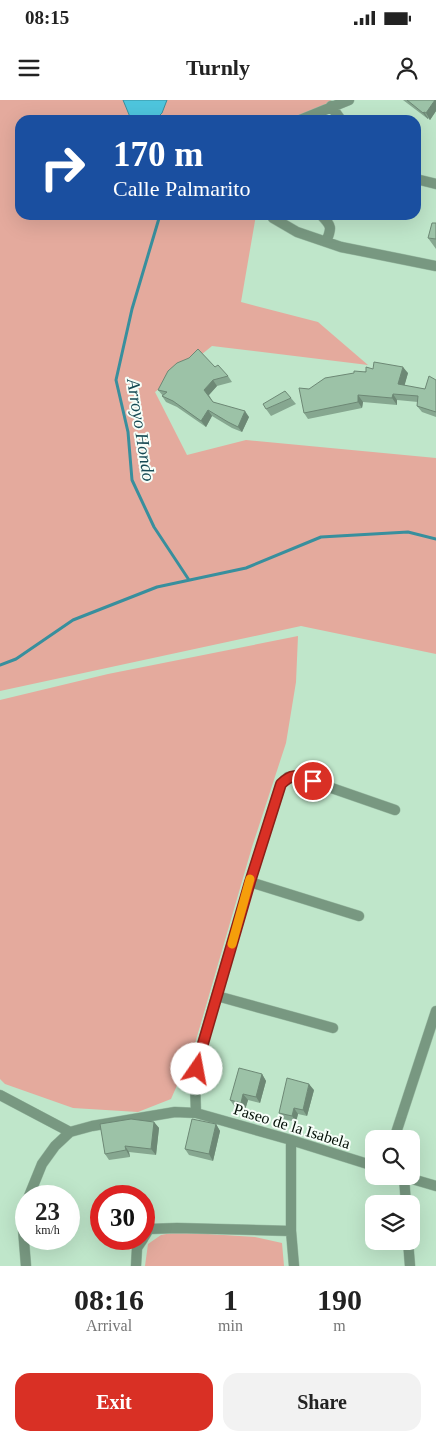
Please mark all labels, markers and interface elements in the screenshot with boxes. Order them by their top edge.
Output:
text: 08:15 [25,7,69,28]
icon: menu [15,54,43,82]
icon: person [393,54,421,82]
text: Turnly [186,55,250,80]
icon: right [30,135,95,200]
text: 170 m [113,135,203,174]
text: Calle Palmarito [113,176,250,201]
water label: Arroyo Hondo [123,376,159,483]
pin [292,760,334,802]
icon: arrive [299,767,327,795]
position arrow [170,1042,222,1094]
street label: Paseo de la Isabela [232,1100,352,1152]
map controls [365,1130,420,1250]
button: search [365,1130,420,1185]
speed limit sign: 30 [90,1185,155,1250]
button: layers [365,1195,420,1250]
text: 23 [35,1198,60,1225]
text: km/h [35,1223,60,1237]
text: 08:16 [74,1283,144,1316]
text: 1 [223,1283,238,1316]
text: 190 [317,1283,362,1316]
text: Arrival [86,1317,132,1334]
text: min [218,1317,243,1334]
text: m [333,1317,346,1334]
button: Exit [15,1373,213,1431]
button: Share [223,1373,421,1431]

